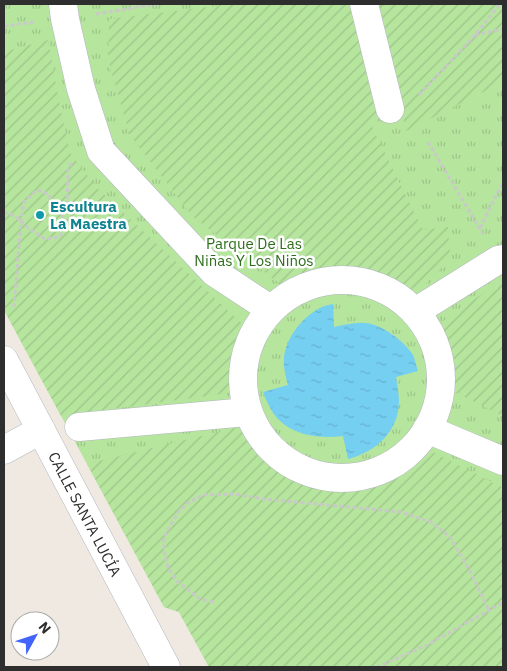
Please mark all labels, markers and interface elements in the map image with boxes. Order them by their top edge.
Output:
place label: Escultura La Maestra [50,197,127,233]
marker: Escultura La Maestra [34,209,46,221]
park label: Parque De Las Niñas Y Los Niños [194,234,314,270]
street label: CALLE SANTA LUCÍA [45,448,126,580]
north arrow [10,611,60,661]
text: N [35,618,55,637]

